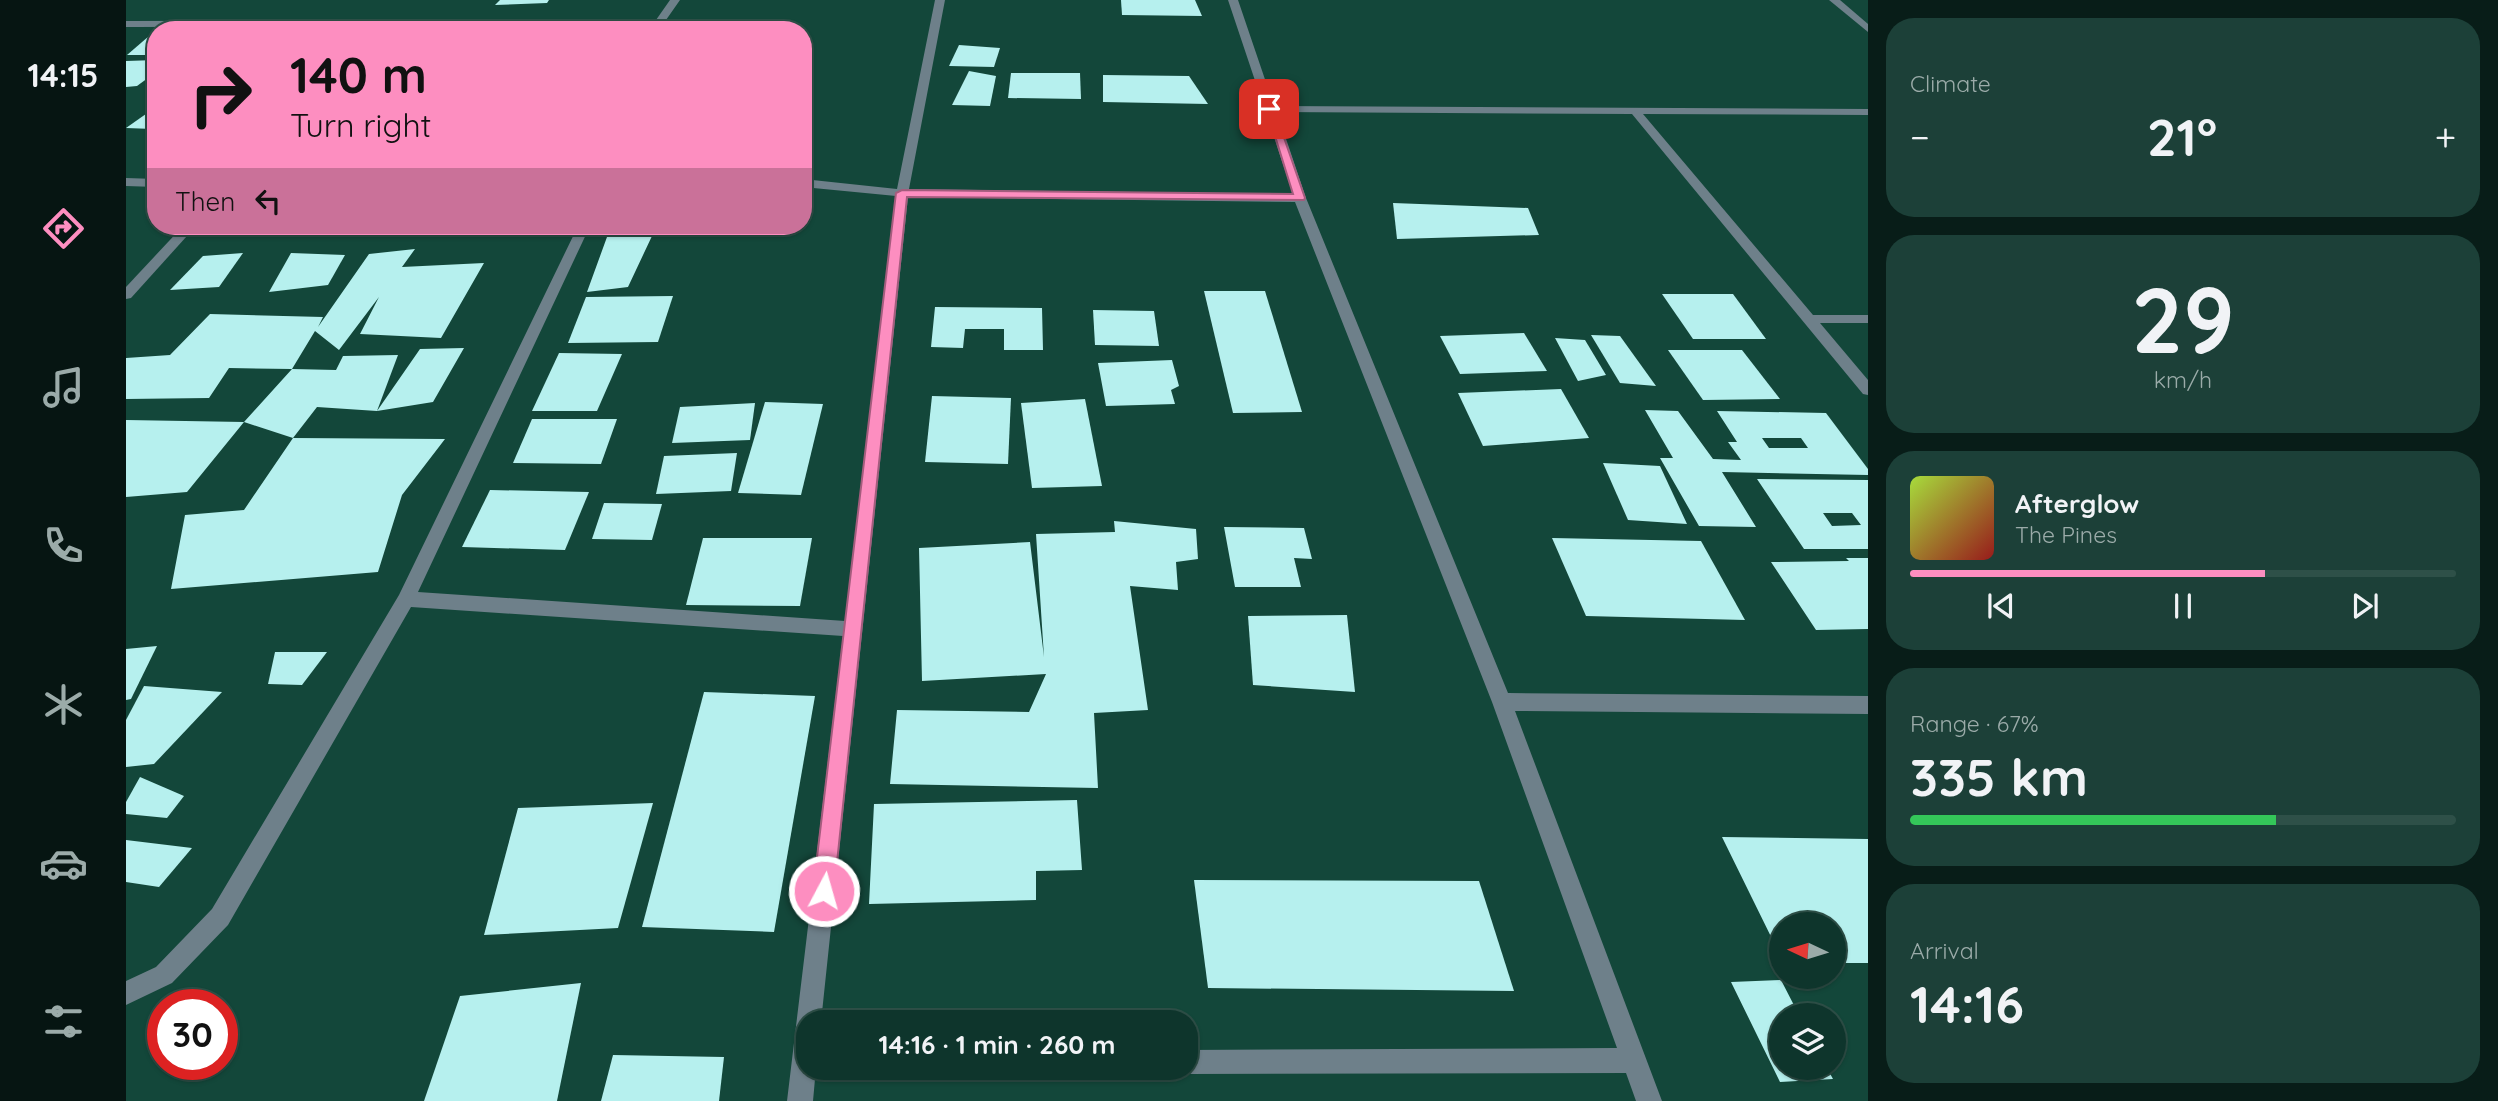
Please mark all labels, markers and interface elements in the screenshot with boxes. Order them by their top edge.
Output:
text: 140 m [290,44,427,105]
icon: right [175,49,266,140]
text: 14:15 [28,55,98,95]
text: Climate [1910,69,1991,98]
pin [1239,79,1299,139]
icon: arrive [1250,90,1288,128]
text: 21° [2147,104,2217,169]
text: Turn right [290,105,431,145]
text: − [1910,113,1930,161]
text: + [2435,113,2456,161]
icon: left [249,182,287,220]
text: Then [175,185,235,218]
icon: directions [39,204,88,253]
text: 29 [2131,262,2235,376]
icon: music [39,363,88,412]
text: km/h [2154,365,2212,394]
text: Afterglow [2015,487,2139,520]
text: The Pines [2015,520,2117,549]
icon: phone [39,521,88,570]
icon: previous [1982,587,2020,625]
icon: pause [2164,587,2202,625]
icon: next [2346,587,2384,625]
icon: climate [39,680,88,729]
text: Range · 67% [1910,709,2039,738]
text: 335 km [1910,744,2088,809]
icon: car [39,839,88,888]
position arrow [787,854,861,928]
north arrow [1769,912,1846,989]
map controls [1769,912,1846,1080]
text: Arrival [1910,936,1979,965]
text: 14:16 [1910,971,2024,1036]
speed limit sign: 30 [147,989,238,1080]
icon: filters [39,997,88,1046]
button: layers [1769,1003,1846,1080]
text: 14:16 · 1 min · 260 m [878,1028,1116,1061]

